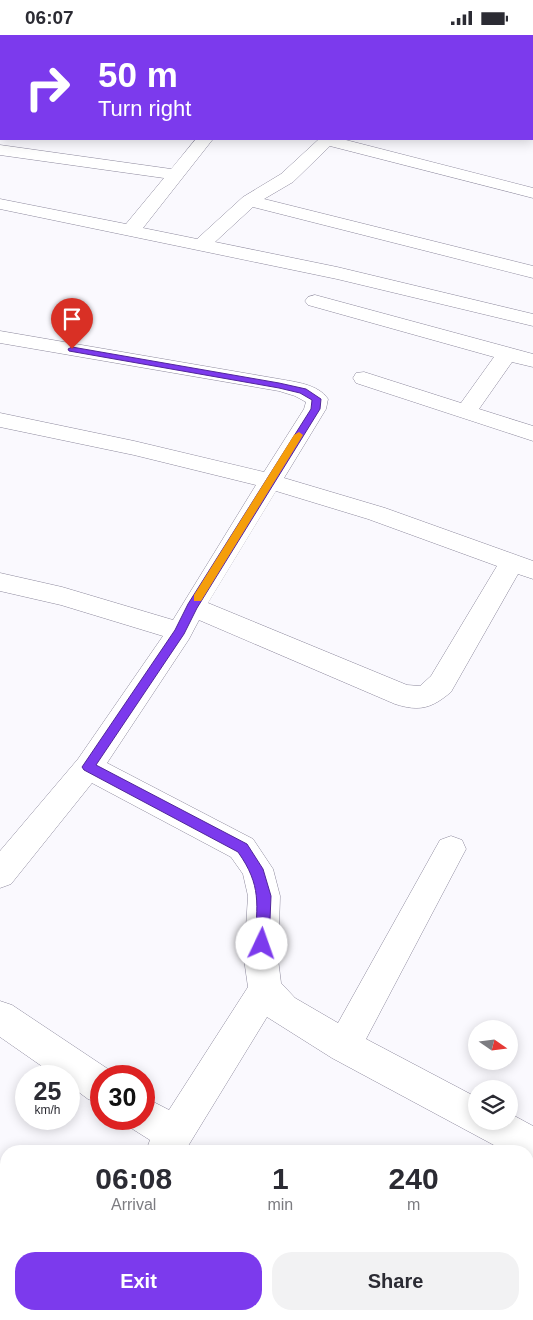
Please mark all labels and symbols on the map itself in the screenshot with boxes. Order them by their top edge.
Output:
pin [51,298,93,349]
position arrow [235,917,287,969]
north arrow [468,1020,518,1070]
speed limit sign: 30 [90,1065,155,1130]

